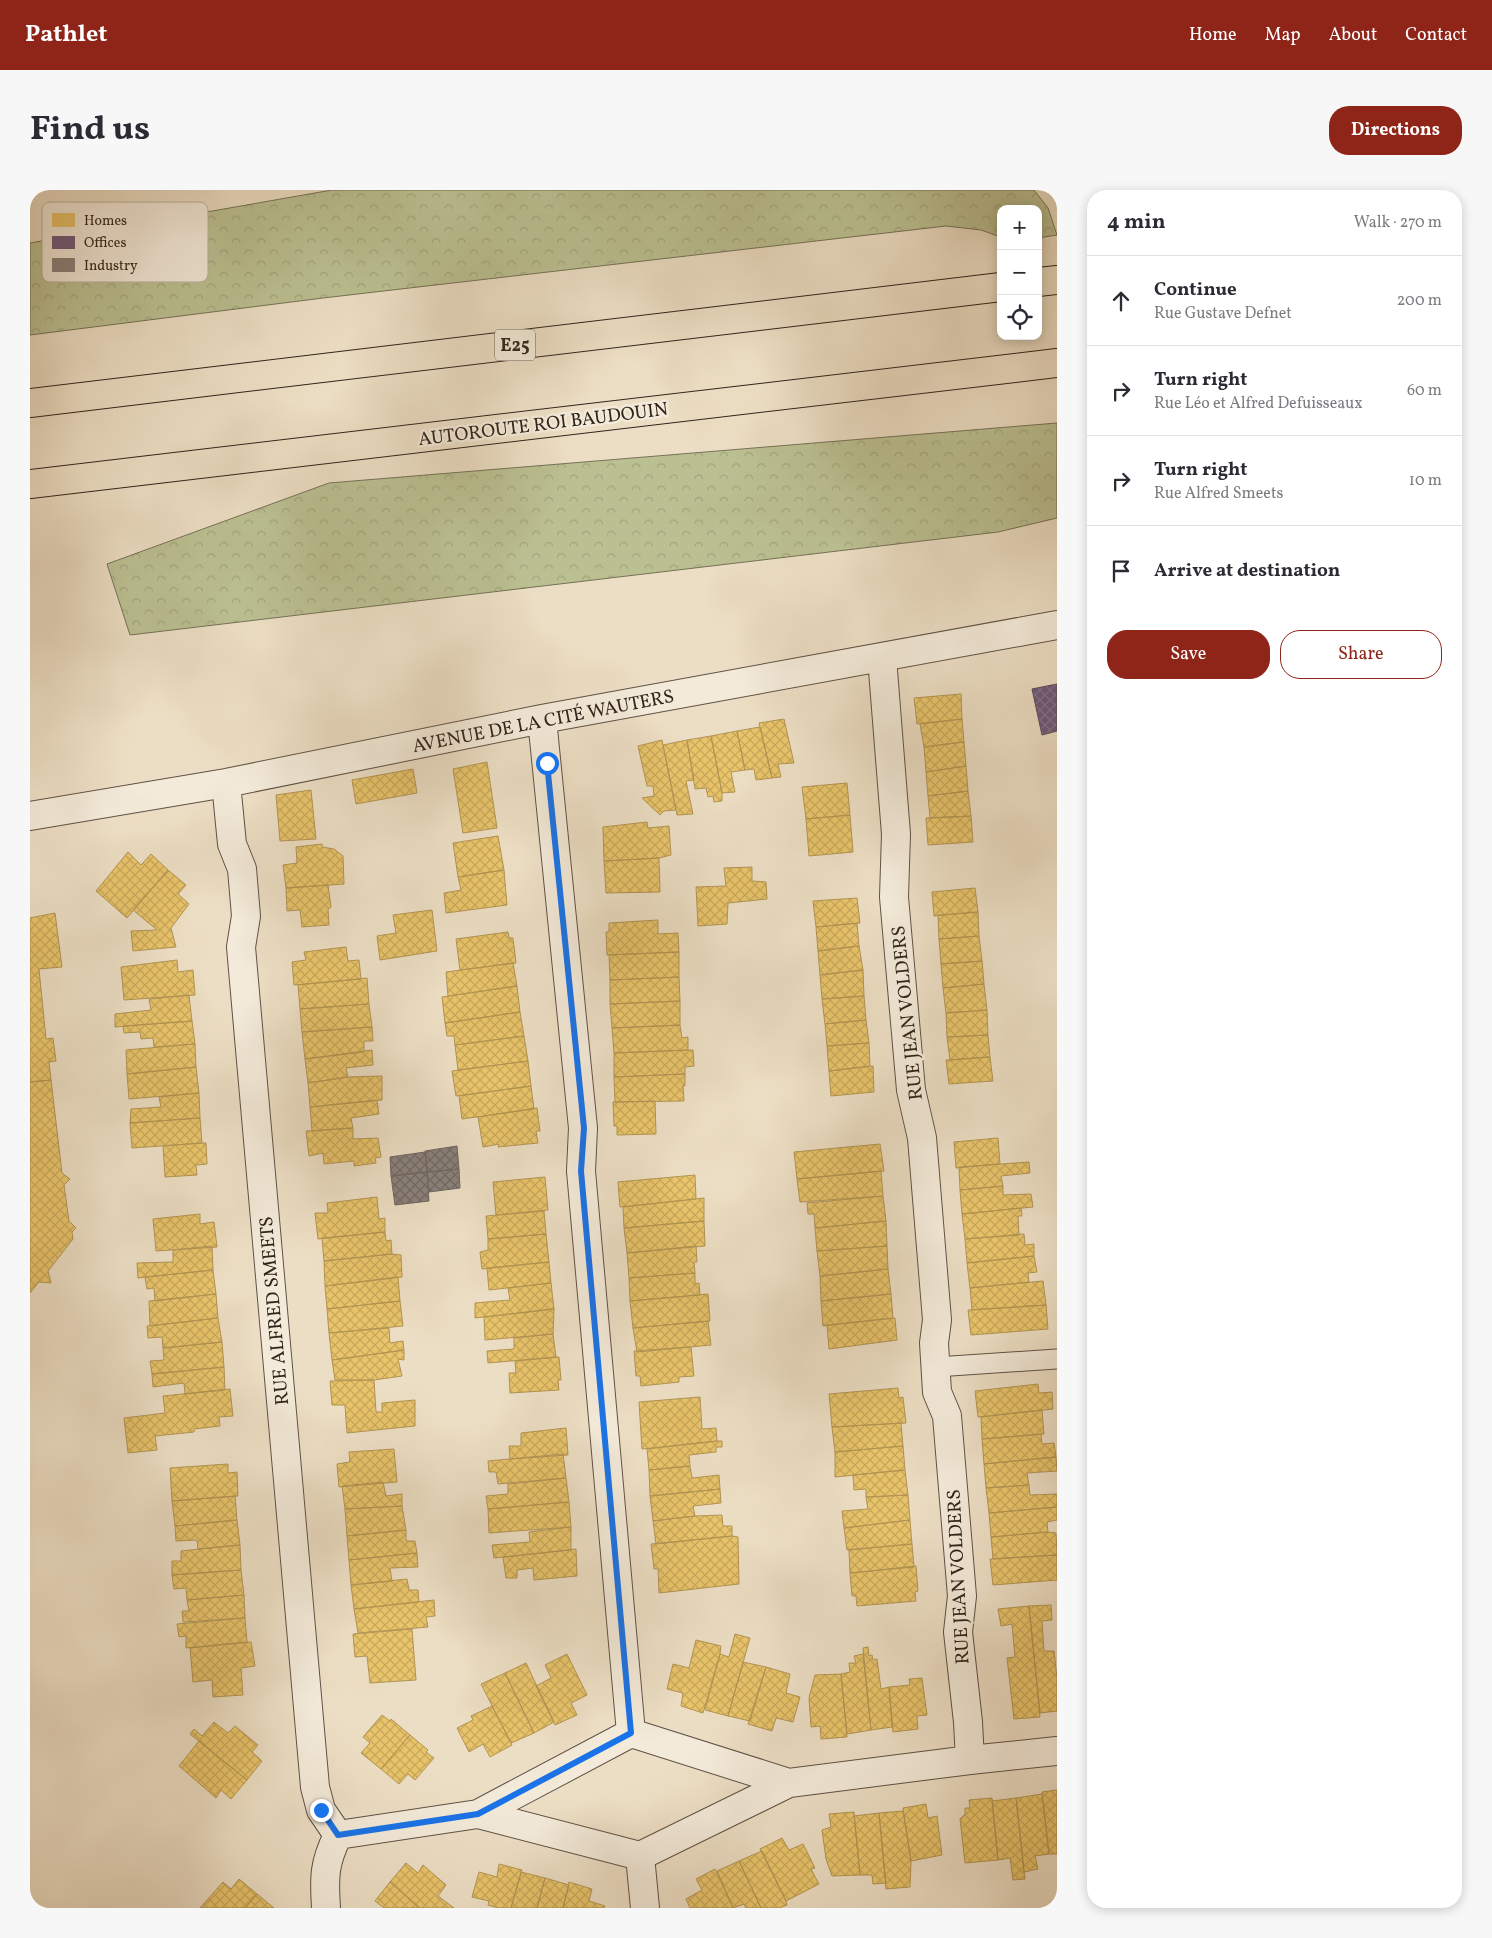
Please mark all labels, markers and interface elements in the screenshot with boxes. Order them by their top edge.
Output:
text: Pathlet [25,18,107,52]
text: Home [1189,23,1237,48]
text: Map [1265,23,1301,48]
text: About [1329,23,1377,48]
text: Contact [1405,23,1467,48]
text: Find us [30,106,150,154]
button: Directions [1329,106,1462,155]
legend [42,202,208,282]
map controls [997,205,1042,340]
button: + [997,205,1042,250]
text: 4 min [1107,208,1166,237]
text: Homes [84,212,127,231]
text: Walk · 270 m [1354,212,1442,234]
text: Offices [84,234,126,253]
button: − [997,250,1042,295]
text: Industry [84,257,138,276]
text: Continue [1154,277,1237,303]
icon: ahead [1107,287,1135,315]
text: 200 m [1397,290,1442,312]
button: locate [997,295,1042,340]
text: Rue Gustave Defnet [1154,303,1292,325]
road number: E25 [495,330,535,360]
text: Turn right [1154,367,1247,393]
icon: right [1107,377,1135,405]
text: 60 m [1407,380,1442,402]
text: Rue Léo et Alfred Defuisseaux [1154,393,1363,415]
street label: AUTOROUTE ROI BAUDOUIN [417,397,670,453]
text: Turn right [1154,457,1247,483]
icon: right [1107,467,1135,495]
text: 10 m [1409,470,1442,492]
text: Rue Alfred Smeets [1154,483,1283,505]
icon: arrive [1107,557,1135,585]
text: Arrive at destination [1154,558,1340,584]
button: Save [1107,630,1270,679]
button: Share [1280,630,1442,679]
street label: AVENUE DE LA CITÉ WAUTERS [410,684,676,760]
route start [536,752,559,775]
street label: RUE JEAN VOLDERS [886,924,930,1101]
street label: RUE ALFRED SMEETS [254,1215,296,1406]
street label: RUE JEAN VOLDERS [941,1489,977,1665]
route end [310,1799,333,1822]

